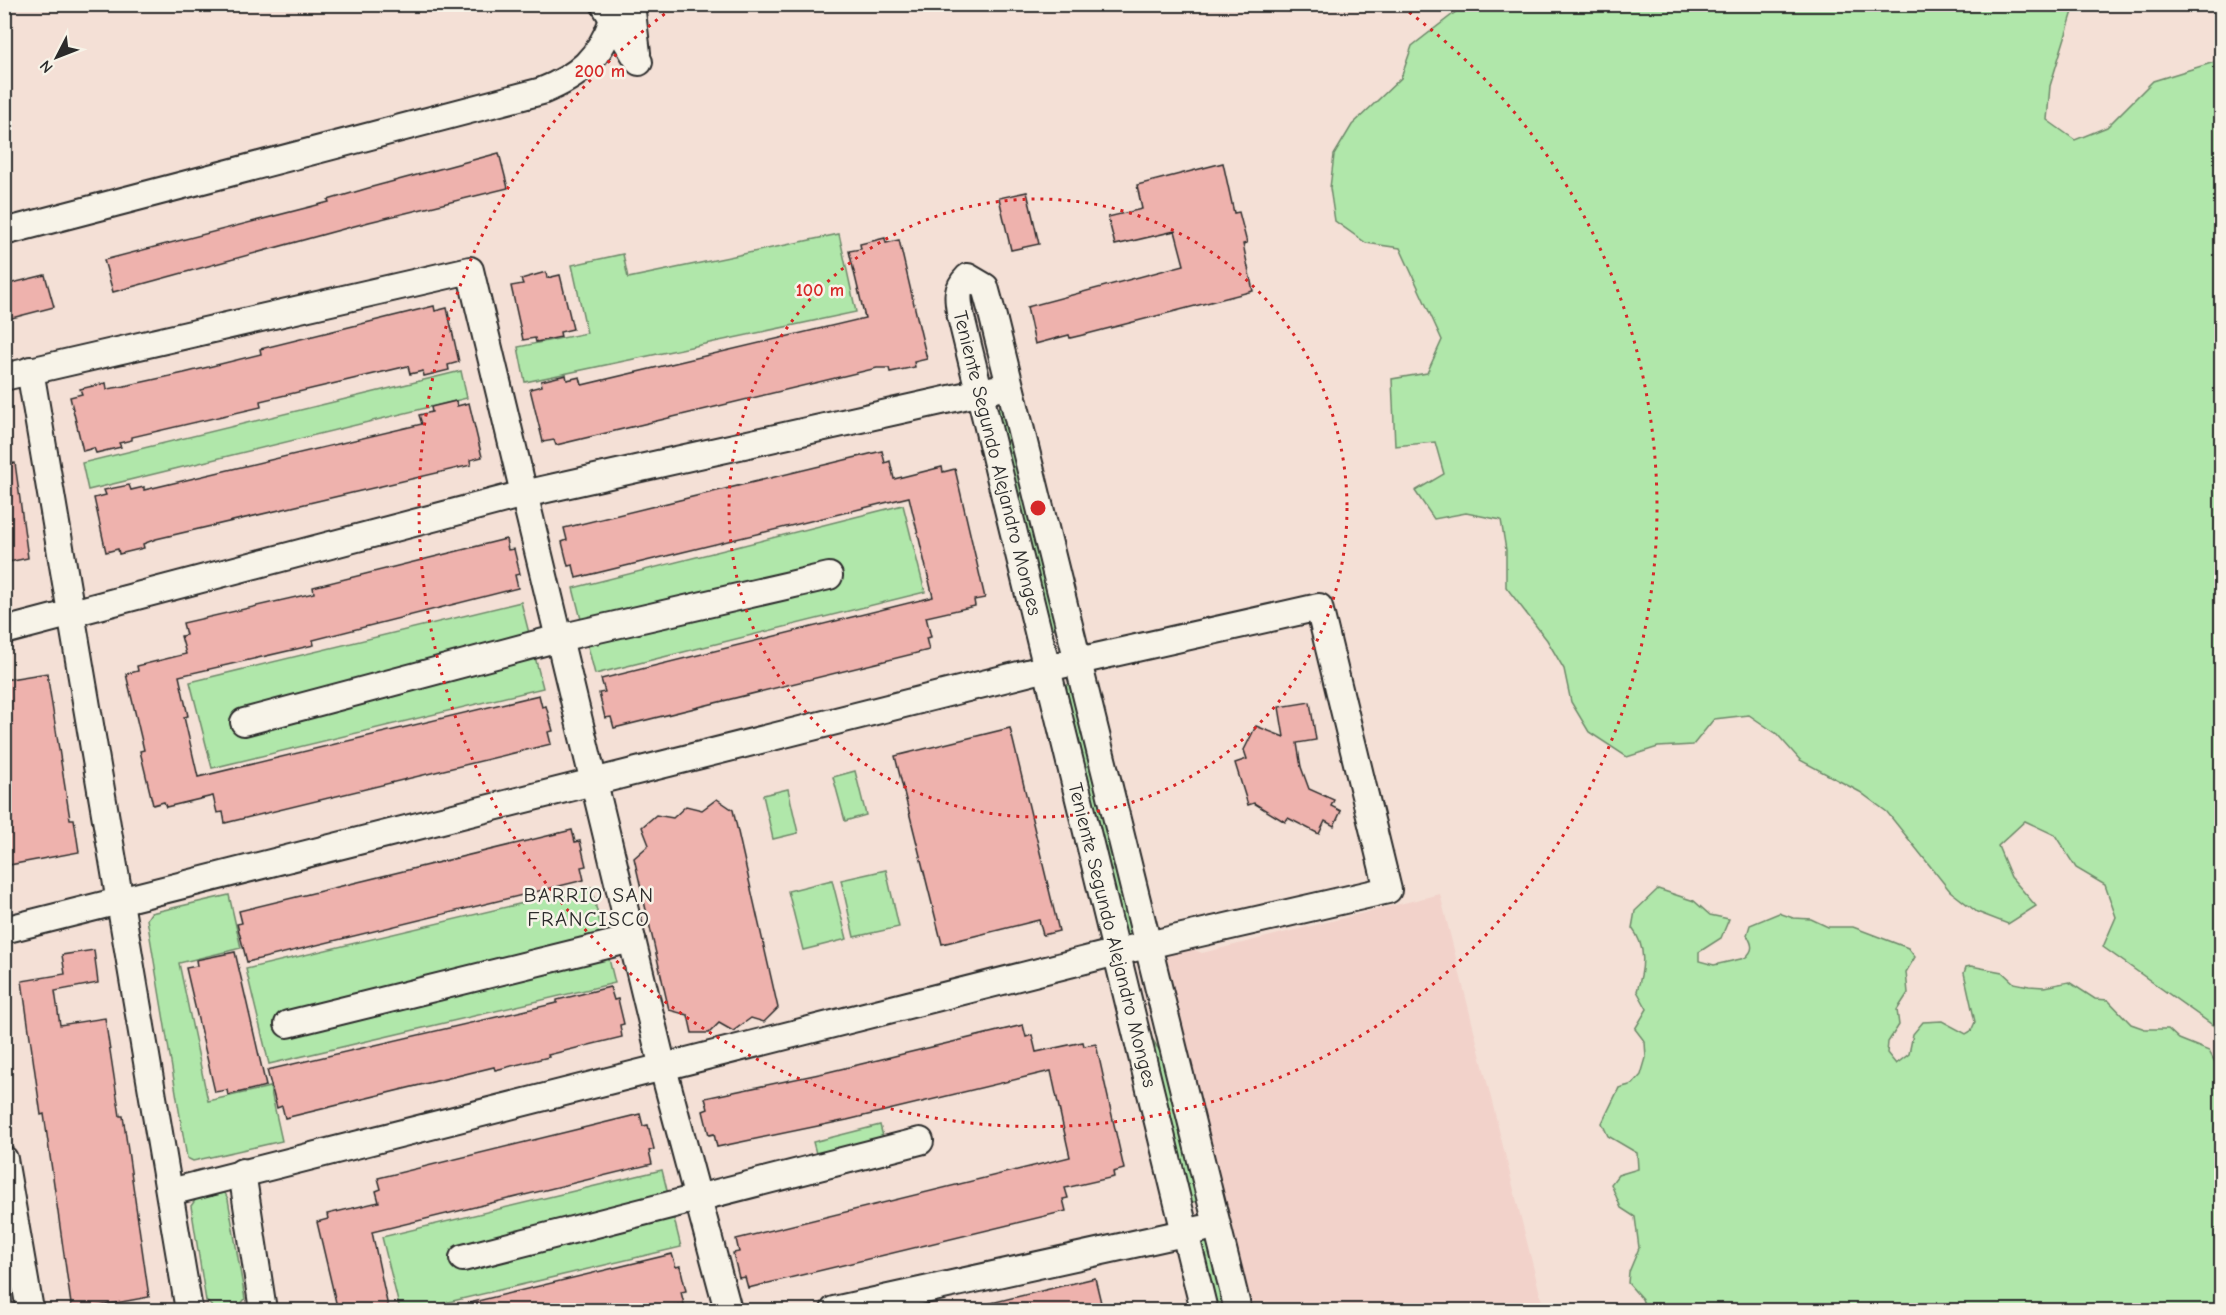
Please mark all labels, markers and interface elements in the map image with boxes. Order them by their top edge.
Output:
north arrow [27,27,87,87]
text: N [36,56,57,76]
text: 200 m [575,61,625,82]
text: 100 m [796,280,844,301]
street label: Teniente Segundo Alejandro Monges [948,308,1047,618]
centre of rings [1028,498,1048,518]
street label: Teniente Segundo Alejandro Monges [1063,780,1162,1090]
district label: BARRIO SAN FRANCISCO [523,883,655,931]

